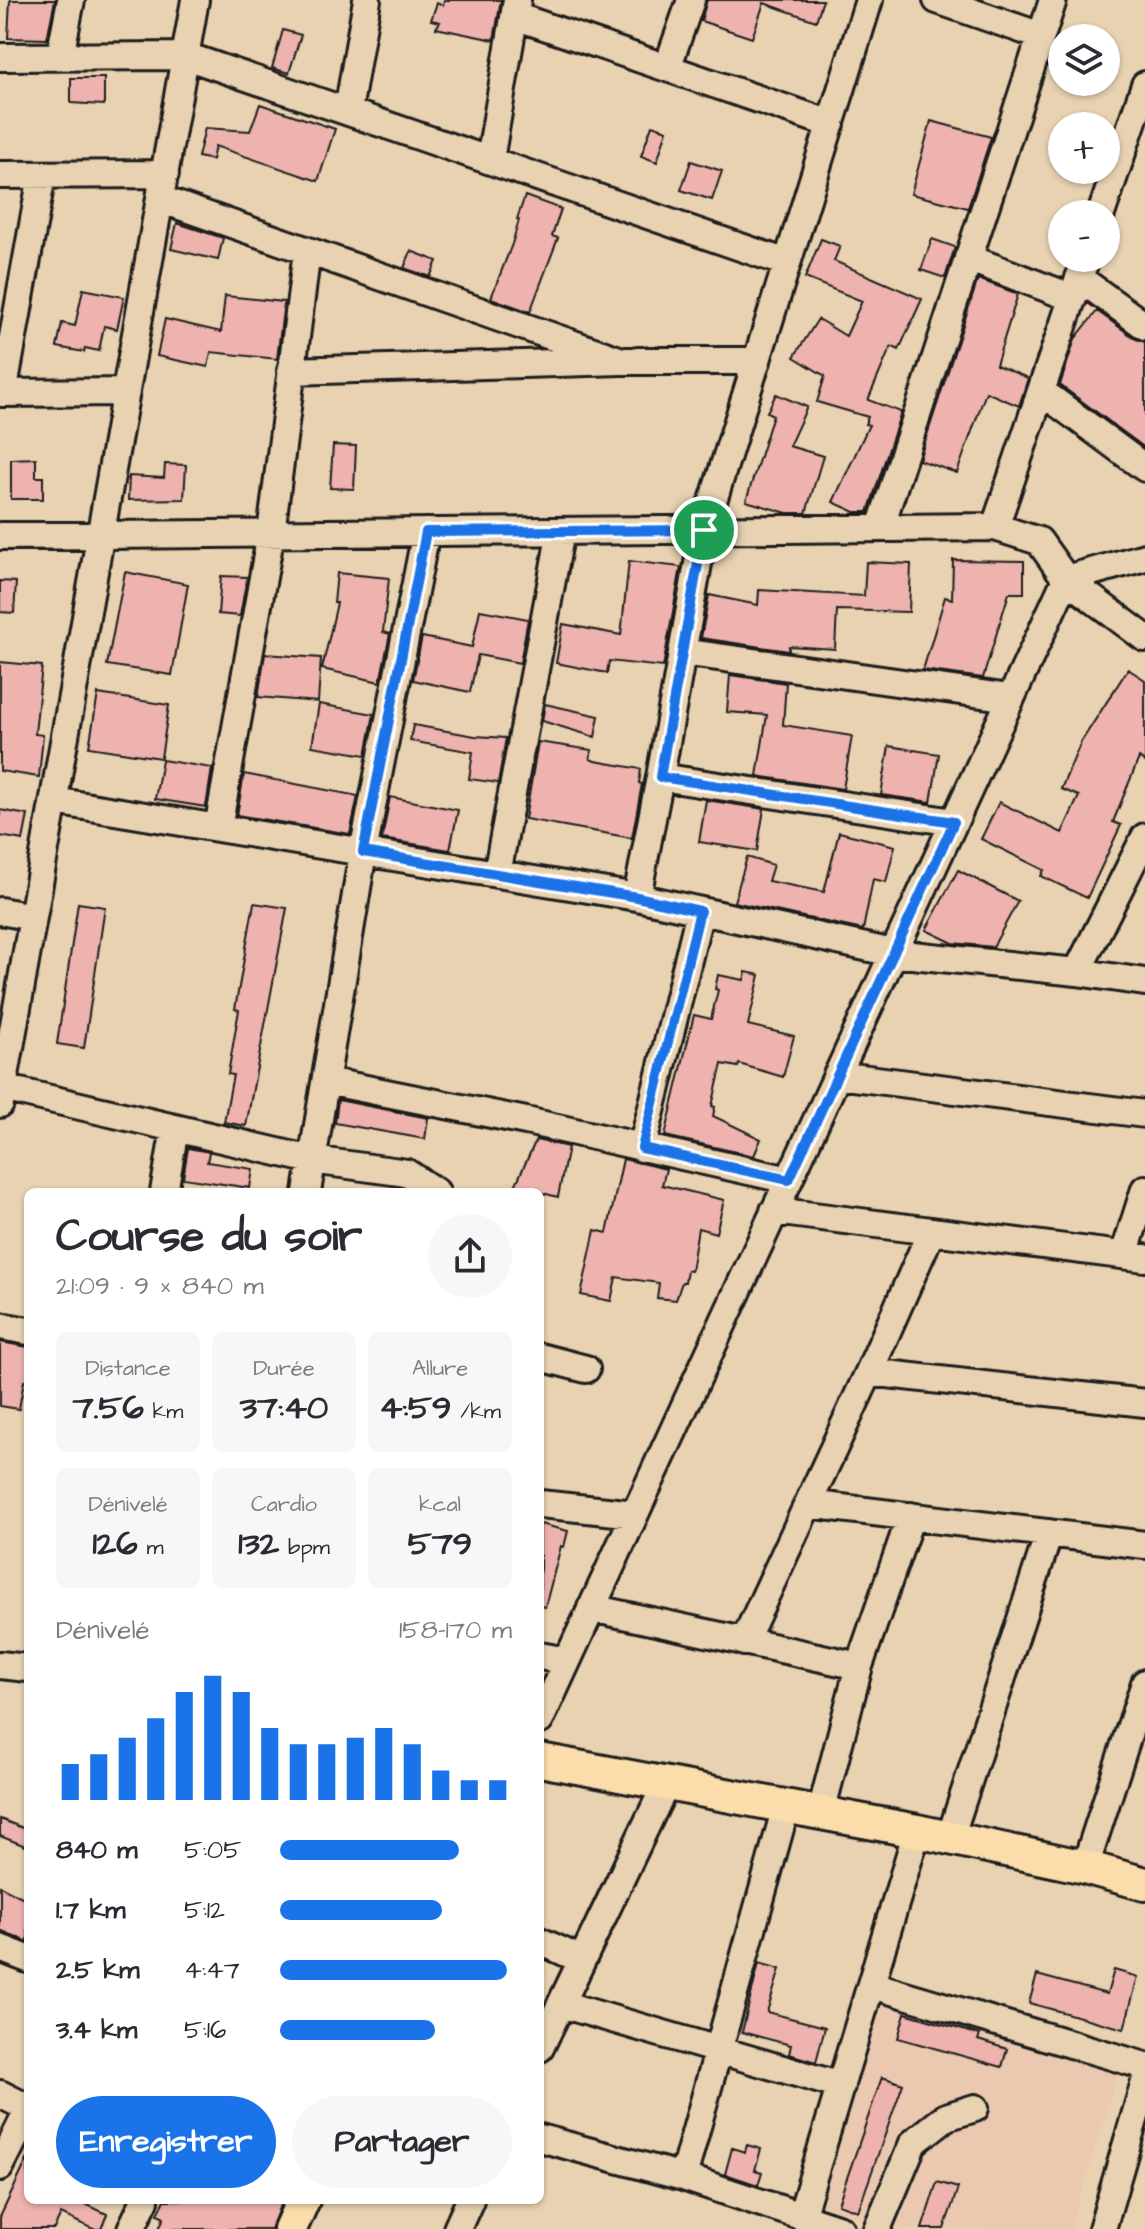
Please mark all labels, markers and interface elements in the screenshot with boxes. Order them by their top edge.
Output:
map controls [1048,24,1120,272]
button: layers [1048,24,1120,96]
button: + [1048,112,1120,184]
button: − [1048,200,1120,272]
pin [670,496,738,564]
icon: arrive [682,508,726,552]
text: Course du soir [56,1207,362,1268]
button: share [428,1214,512,1298]
text: 21:09 · 9 × 840 m [56,1268,264,1304]
text: Distance [85,1353,171,1384]
text: Durée [253,1353,315,1384]
text: Allure [412,1353,468,1384]
text: 7.56 [73,1384,144,1432]
text: 37:40 [240,1384,328,1432]
text: 4:59 [379,1384,451,1432]
text: km [144,1396,183,1427]
text: /km [451,1396,501,1427]
text: Dénivelé [88,1489,168,1520]
text: Cardio [251,1489,317,1520]
text: kcal [419,1489,461,1520]
text: 126 [92,1520,138,1568]
text: 132 [238,1520,279,1568]
text: 579 [408,1520,472,1568]
text: m [138,1532,164,1563]
text: bpm [279,1532,330,1563]
text: Dénivelé [56,1612,150,1648]
text: 158–170 m [399,1612,512,1648]
text: 840 m [56,1832,138,1868]
text: 5:05 [184,1832,242,1868]
text: 1.7 km [56,1892,126,1928]
text: 5:12 [184,1892,225,1928]
text: 2.5 km [56,1952,140,1988]
text: 4:47 [184,1952,240,1988]
text: 3.4 km [56,2012,137,2048]
text: 5:16 [184,2012,226,2048]
button: Enregistrer [56,2096,276,2188]
button: Partager [292,2096,512,2188]

